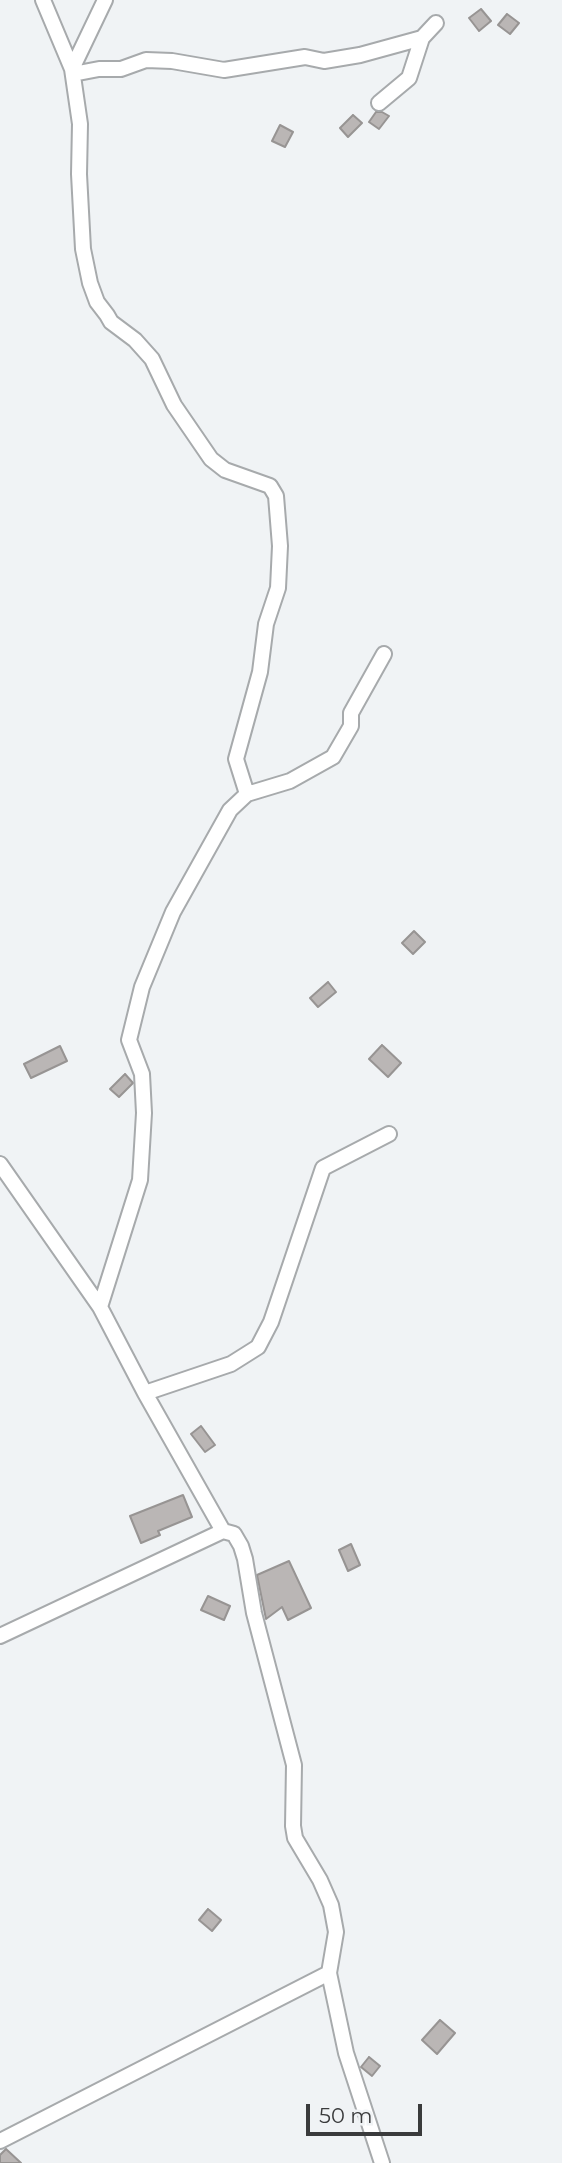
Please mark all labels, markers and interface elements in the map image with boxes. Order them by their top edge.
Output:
scale bar [310,2090,426,2134]
text: 50 m [319,2103,373,2128]

